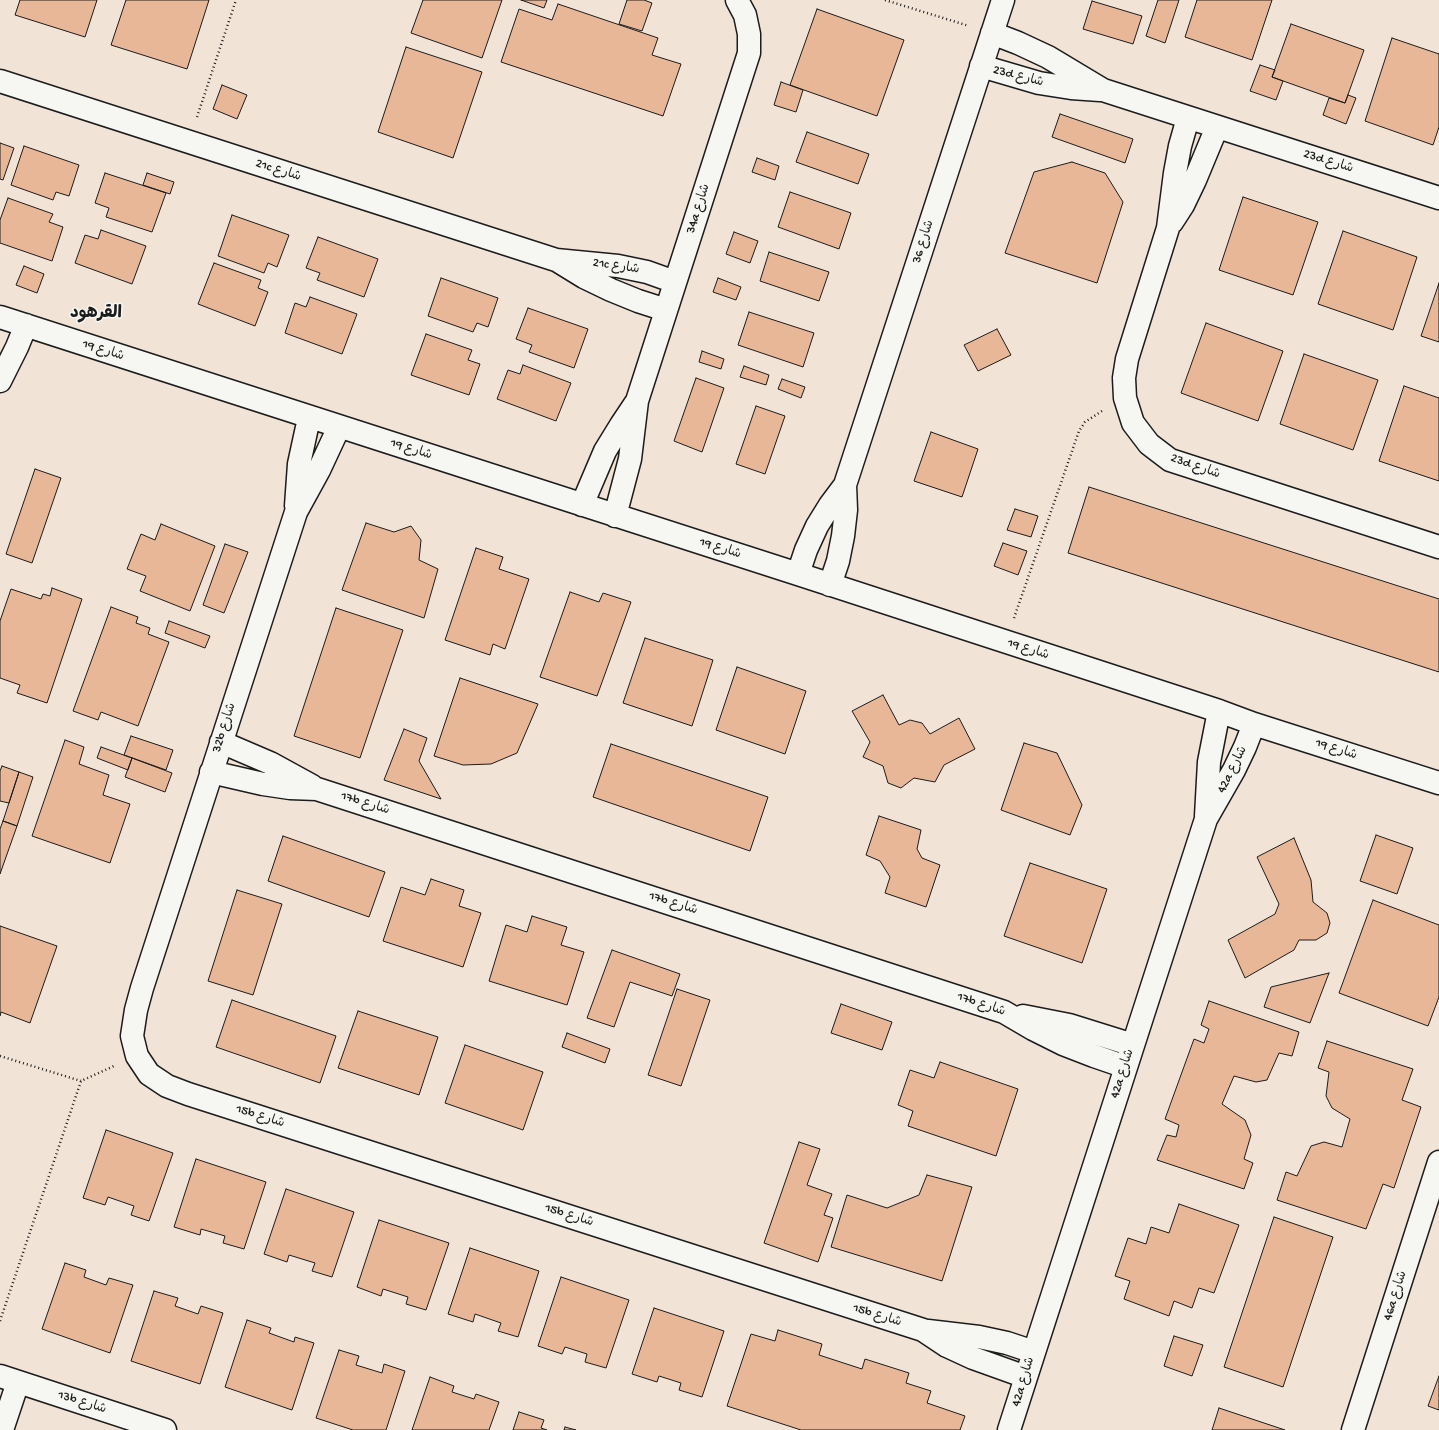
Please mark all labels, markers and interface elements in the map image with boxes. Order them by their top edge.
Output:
street label: 23d شارع [991,63,1045,91]
street label: 23d شارع [1301,147,1355,177]
street label: 21c شارع [253,156,303,186]
street label: 34a شارع [684,182,714,236]
street label: شارع 36 [910,218,938,266]
street label: 21c شارع [591,256,641,278]
district label: القرهود [70,304,122,324]
street label: شارع 19 [80,337,126,365]
street label: شارع 19 [388,436,434,464]
street label: 23d شارع [1168,451,1222,483]
street label: شارع 19 [697,535,743,563]
street label: شارع 19 [1005,636,1051,664]
street label: 32b شارع [210,701,240,755]
street label: شارع 19 [1313,736,1359,764]
street label: 42a شارع [1214,744,1252,796]
street label: 17b شارع [339,789,391,819]
street label: 17b شارع [647,889,699,919]
street label: 17b شارع [955,989,1007,1021]
street label: 42a شارع [1108,1047,1138,1101]
street label: 15b شارع [234,1102,286,1132]
street label: 15b شارع [543,1201,595,1231]
street label: 46a شارع [1381,1269,1411,1323]
street label: 15b شارع [851,1301,903,1331]
street label: 42a شارع [1009,1355,1039,1409]
street label: 13b شارع [56,1388,108,1418]

